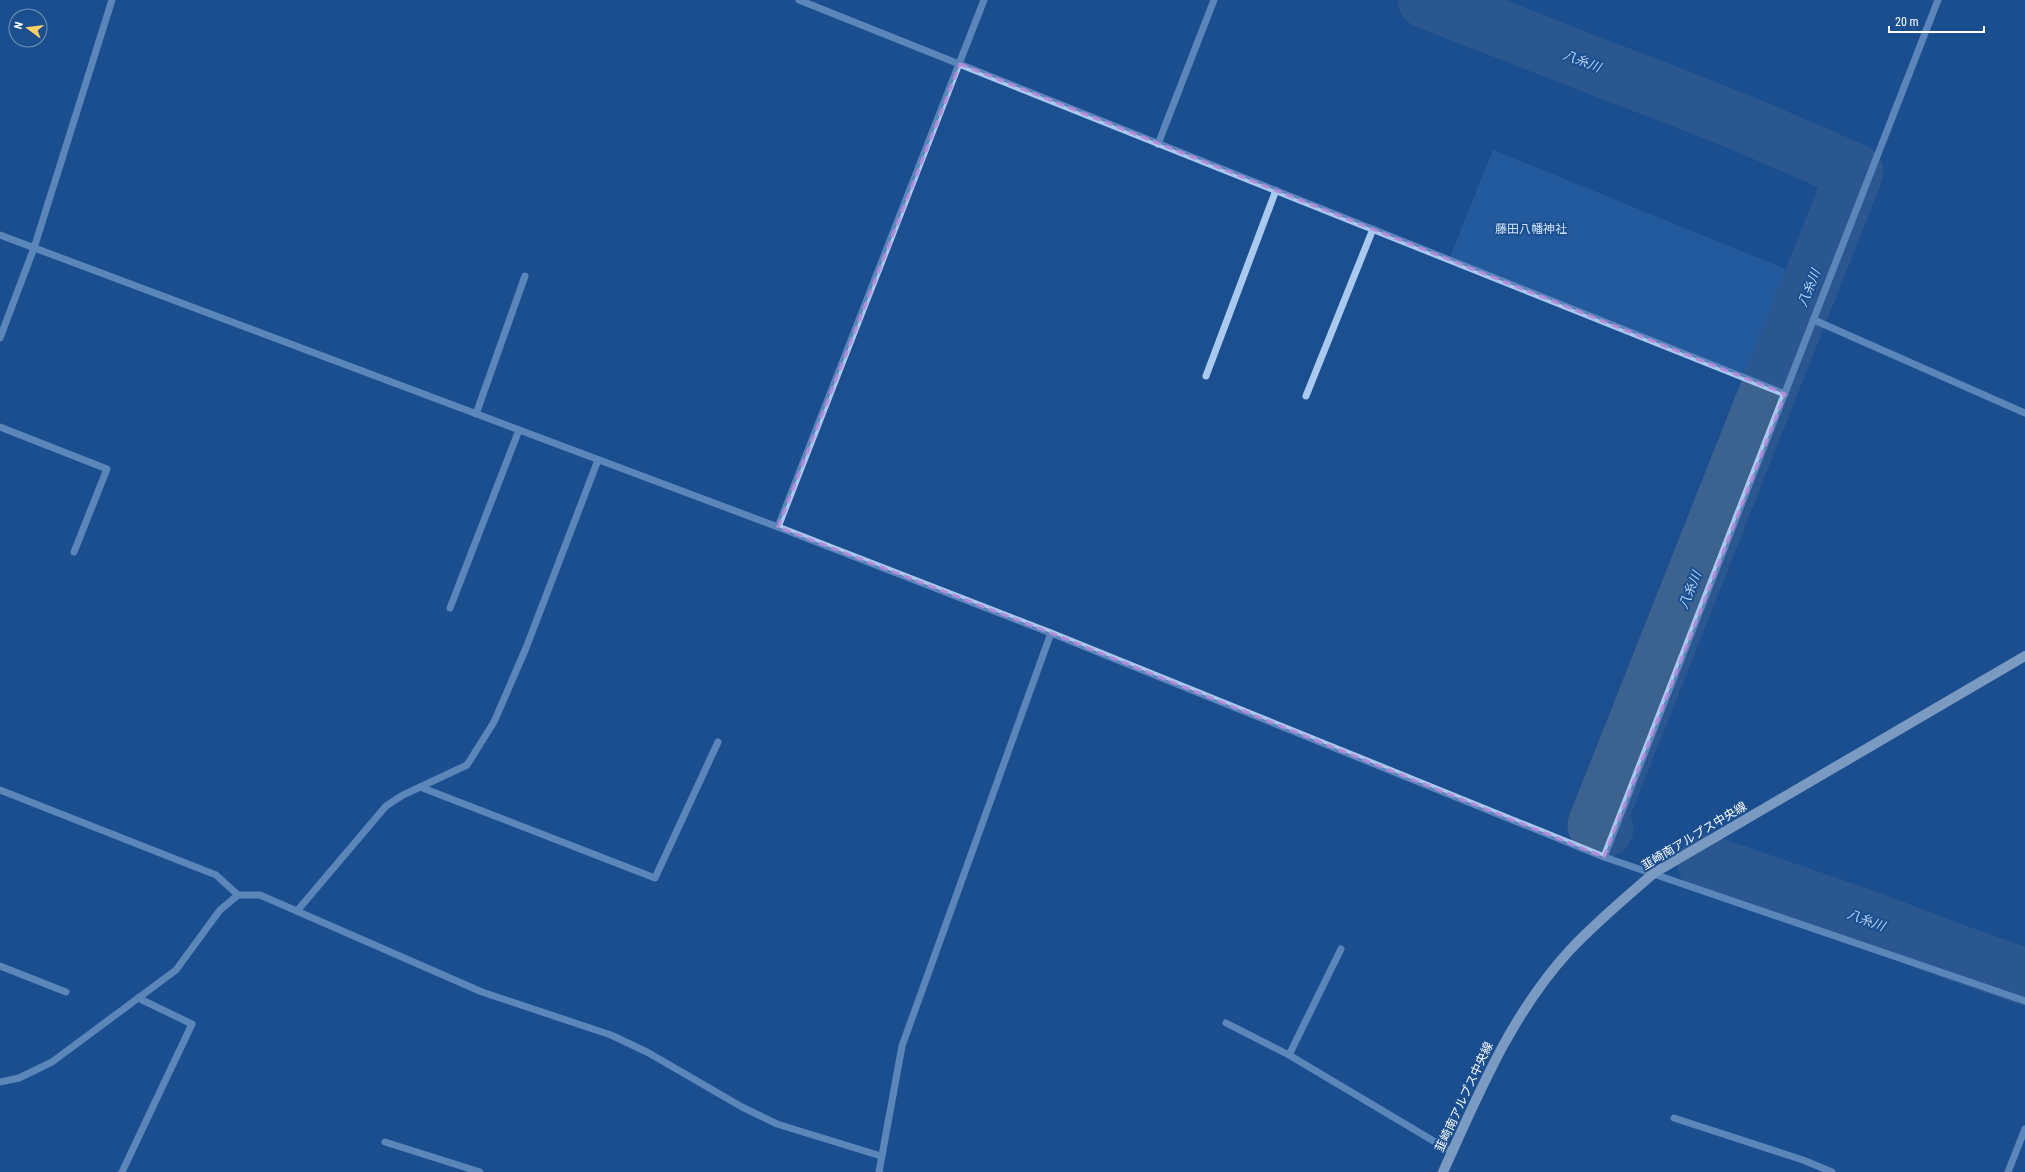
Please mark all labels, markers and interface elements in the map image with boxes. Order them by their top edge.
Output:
north arrow [8,8,48,48]
scale bar [1889,8,1984,34]
text: 20 m [1895,15,1919,29]
text: N [12,20,26,30]
water label: 八糸川 [1561,47,1605,76]
park label: 藤田八幡神社 [1495,222,1567,236]
water label: 八糸川 [1795,265,1824,309]
water label: 八糸川 [1676,567,1705,611]
street label: 韮崎南アルプス中央線 [1639,799,1749,873]
water label: 八糸川 [1845,906,1889,934]
street label: 韮崎南アルプス中央線 [1432,1040,1496,1154]

